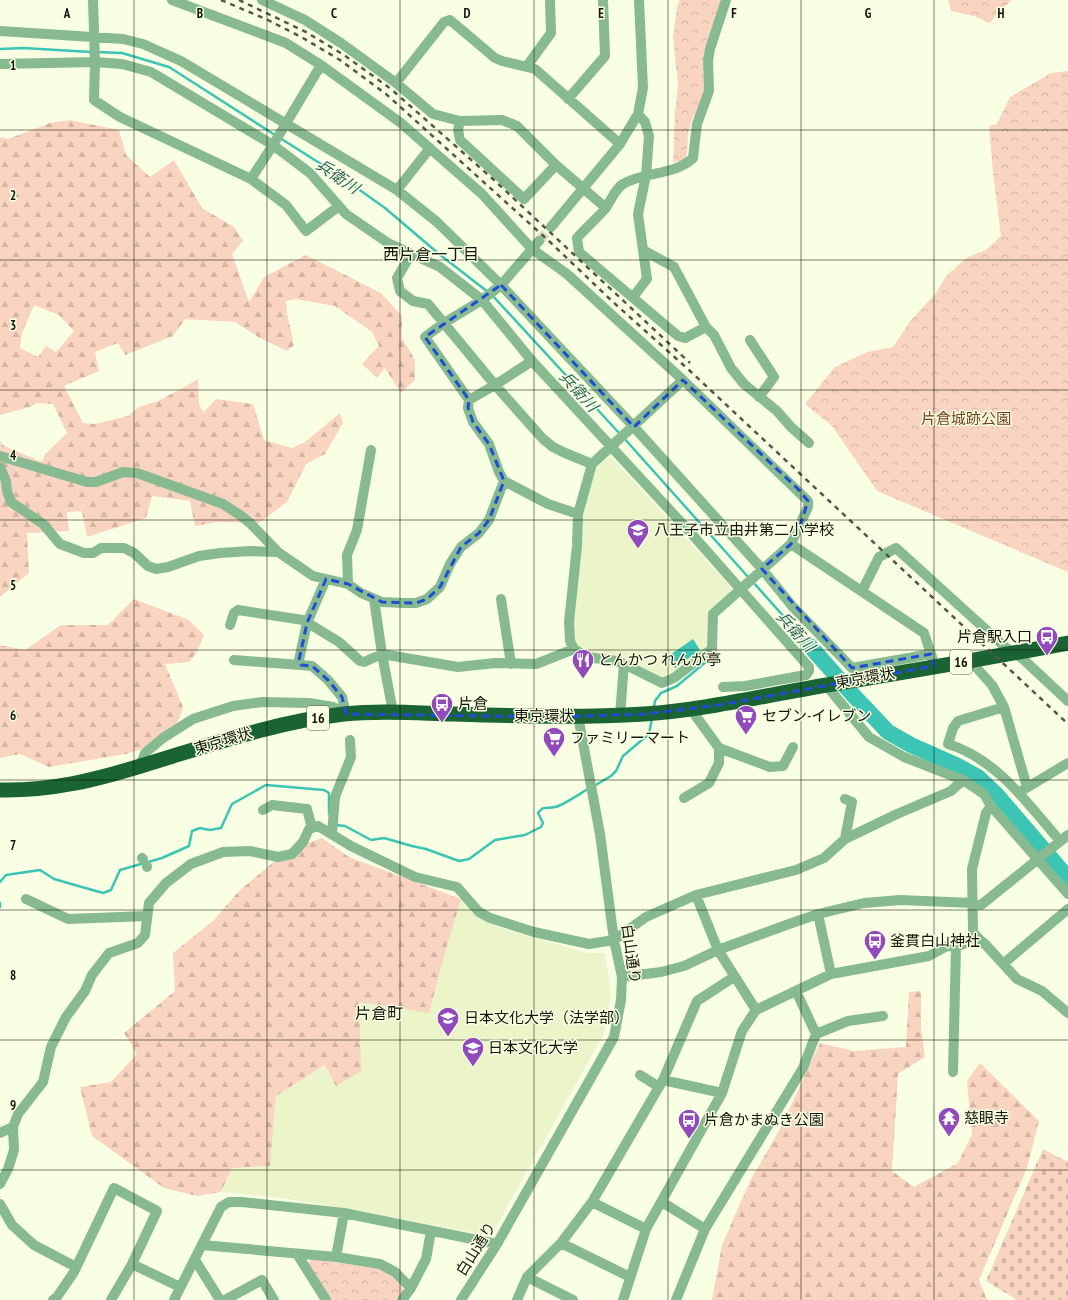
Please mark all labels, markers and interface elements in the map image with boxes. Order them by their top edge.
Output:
text: A [63,5,71,22]
text: B [197,5,203,22]
text: C [331,5,337,22]
text: D [464,5,471,22]
text: E [598,5,604,22]
text: F [731,5,737,22]
text: G [865,5,872,22]
text: H [998,5,1005,22]
text: 1 [10,57,16,74]
water label: 兵衛川 [313,154,365,199]
text: 2 [10,187,16,204]
district label: 西片倉一丁目 [383,244,479,264]
text: 3 [10,317,16,334]
water label: 兵衛川 [556,366,604,417]
park label: 片倉城跡公園 [921,409,1011,428]
text: 4 [10,447,17,464]
school or university icon: 八王子市立由井第二小学校 [625,517,651,550]
place label: 八王子市立由井第二小学校 [654,520,834,539]
text: 5 [10,577,16,594]
water label: 兵衛川 [773,606,821,657]
bus stop icon: 片倉駅入口 [1034,624,1060,657]
place label: 片倉駅入口 [957,627,1032,646]
restaurant icon: とんかつ れんが亭 [570,647,596,680]
place label: とんかつ れんが亭 [598,650,721,669]
road number: 16 [950,650,972,674]
street label: 東京環状 [834,663,896,692]
bus stop icon: 片倉 [429,691,455,724]
place label: 片倉 [458,694,488,713]
supermarket icon: セブン-イレブン [733,703,759,736]
road number: 16 [307,706,329,730]
street label: 東京環状 [514,706,574,725]
place label: セブン-イレブン [762,706,871,725]
text: 6 [10,707,16,724]
street label: 東京環状 [191,723,254,758]
supermarket icon: ファミリーマート [541,725,567,758]
place label: ファミリーマート [570,728,690,747]
text: 7 [10,837,16,854]
street label: 白山通り [618,923,645,985]
bus stop icon: 釜貫白山神社 [862,928,888,961]
place label: 釜貫白山神社 [890,931,980,950]
text: 8 [10,967,16,984]
district label: 片倉町 [355,1003,403,1023]
school or university icon: 日本文化大学（法学部） [435,1005,461,1038]
place label: 日本文化大学（法学部） [464,1008,629,1027]
school or university icon: 日本文化大学 [460,1035,486,1068]
place label: 日本文化大学 [488,1038,578,1057]
text: 9 [10,1097,16,1114]
temple icon: 慈眼寺 [936,1105,962,1138]
bus stop icon: 片倉かまぬき公園 [676,1107,702,1140]
place label: 慈眼寺 [964,1108,1009,1127]
place label: 片倉かまぬき公園 [704,1110,824,1129]
street label: 白山通り [452,1218,500,1279]

